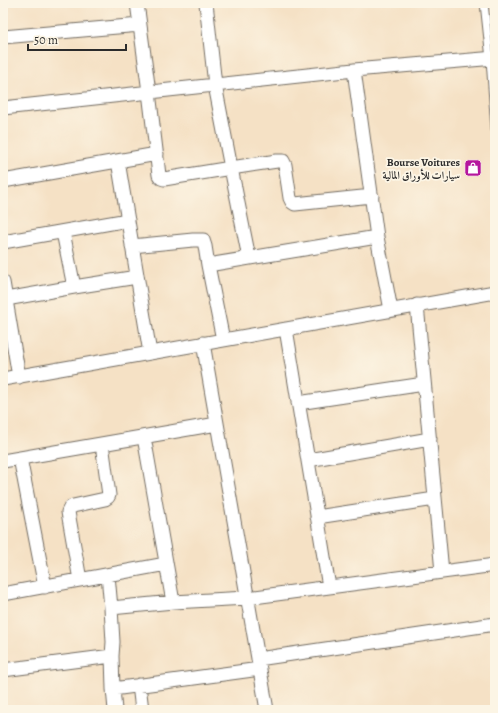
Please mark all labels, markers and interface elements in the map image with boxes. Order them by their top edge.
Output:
scale bar [28,26,126,52]
text: 50 m [34,32,58,48]
place label: Bourse Voitures سيارات للأوراق المالية [382,155,461,183]
shop icon: Bourse Voitures سيارات للأوراق المالية [463,158,483,178]

